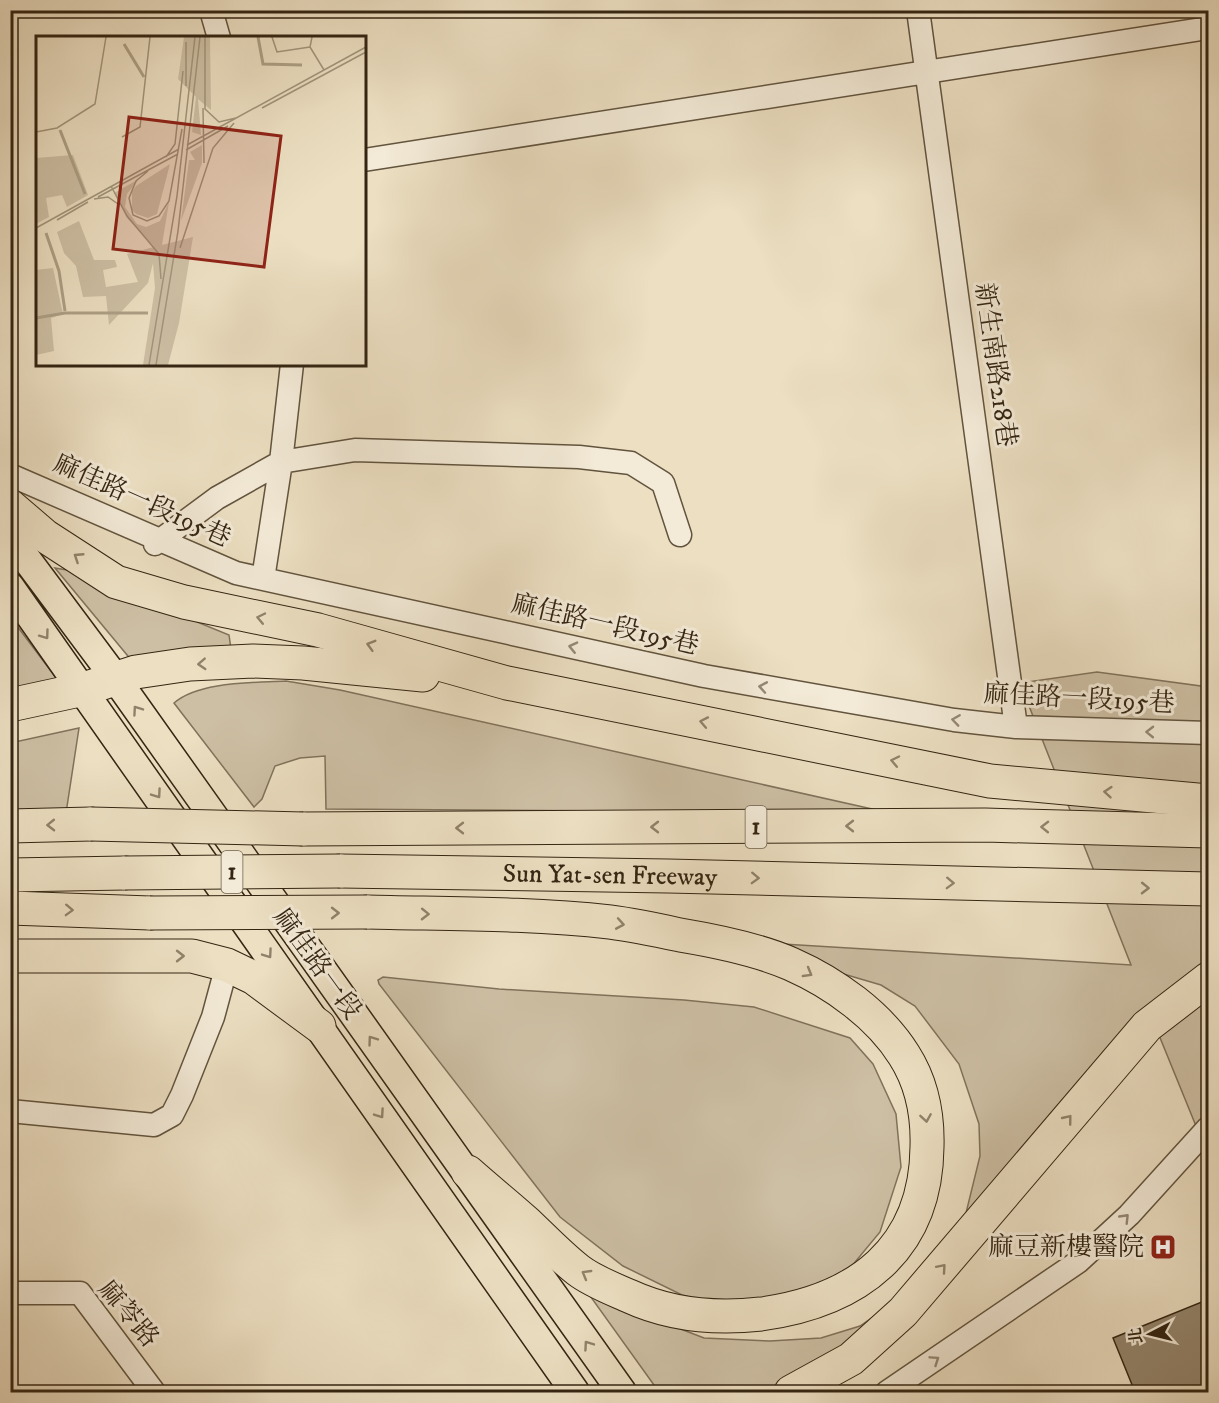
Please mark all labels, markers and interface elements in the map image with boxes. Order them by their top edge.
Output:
inset map [36,36,366,366]
street label: 新生南路218巷 [967,281,1023,449]
street label: 麻佳路一段195巷 [48,447,236,555]
one-way arrow [74,553,85,564]
street label: 麻佳路一段195巷 [508,587,702,663]
one-way arrow [256,612,266,625]
one-way arrow [38,628,49,639]
one-way arrow [366,640,377,652]
one-way arrow [568,641,578,654]
one-way arrow [198,657,207,670]
street label: 麻佳路一段195巷 [983,678,1175,720]
one-way arrow [759,681,768,693]
one-way arrow [133,705,144,716]
one-way arrow [951,714,960,726]
one-way arrow [699,716,709,729]
one-way arrow [1146,726,1155,738]
one-way arrow [890,755,900,768]
one-way arrow [1104,786,1113,799]
one-way arrow [150,787,161,798]
road number: 1 [746,806,766,848]
one-way arrow [46,819,55,832]
one-way arrow [846,820,855,832]
one-way arrow [651,821,660,834]
one-way arrow [1041,821,1050,833]
one-way arrow [456,822,465,834]
road number: 1 [222,851,242,893]
street label: Sun Yat-sen Freeway [502,857,718,894]
one-way arrow [751,872,760,884]
one-way arrow [945,877,954,890]
one-way arrow [1140,882,1149,894]
street label: 麻佳路一段 [265,902,369,1026]
one-way arrow [64,904,73,916]
one-way arrow [330,907,339,919]
one-way arrow [421,907,430,920]
one-way arrow [615,917,625,929]
one-way arrow [261,947,272,958]
one-way arrow [175,950,184,962]
one-way arrow [801,966,812,977]
one-way arrow [368,1036,379,1047]
one-way arrow [373,1108,384,1119]
one-way arrow [919,1112,932,1122]
one-way arrow [1060,1114,1071,1125]
one-way arrow [1118,1215,1129,1225]
place label: 麻豆新樓醫院 [988,1231,1144,1264]
hospital icon: 麻豆新樓醫院 [1148,1232,1178,1262]
one-way arrow [935,1264,946,1274]
one-way arrow [581,1270,592,1281]
street label: 麻苓路 [90,1274,166,1354]
north arrow [1120,1304,1180,1364]
text: 北 [1125,1327,1147,1345]
one-way arrow [584,1340,595,1351]
one-way arrow [929,1356,940,1367]

